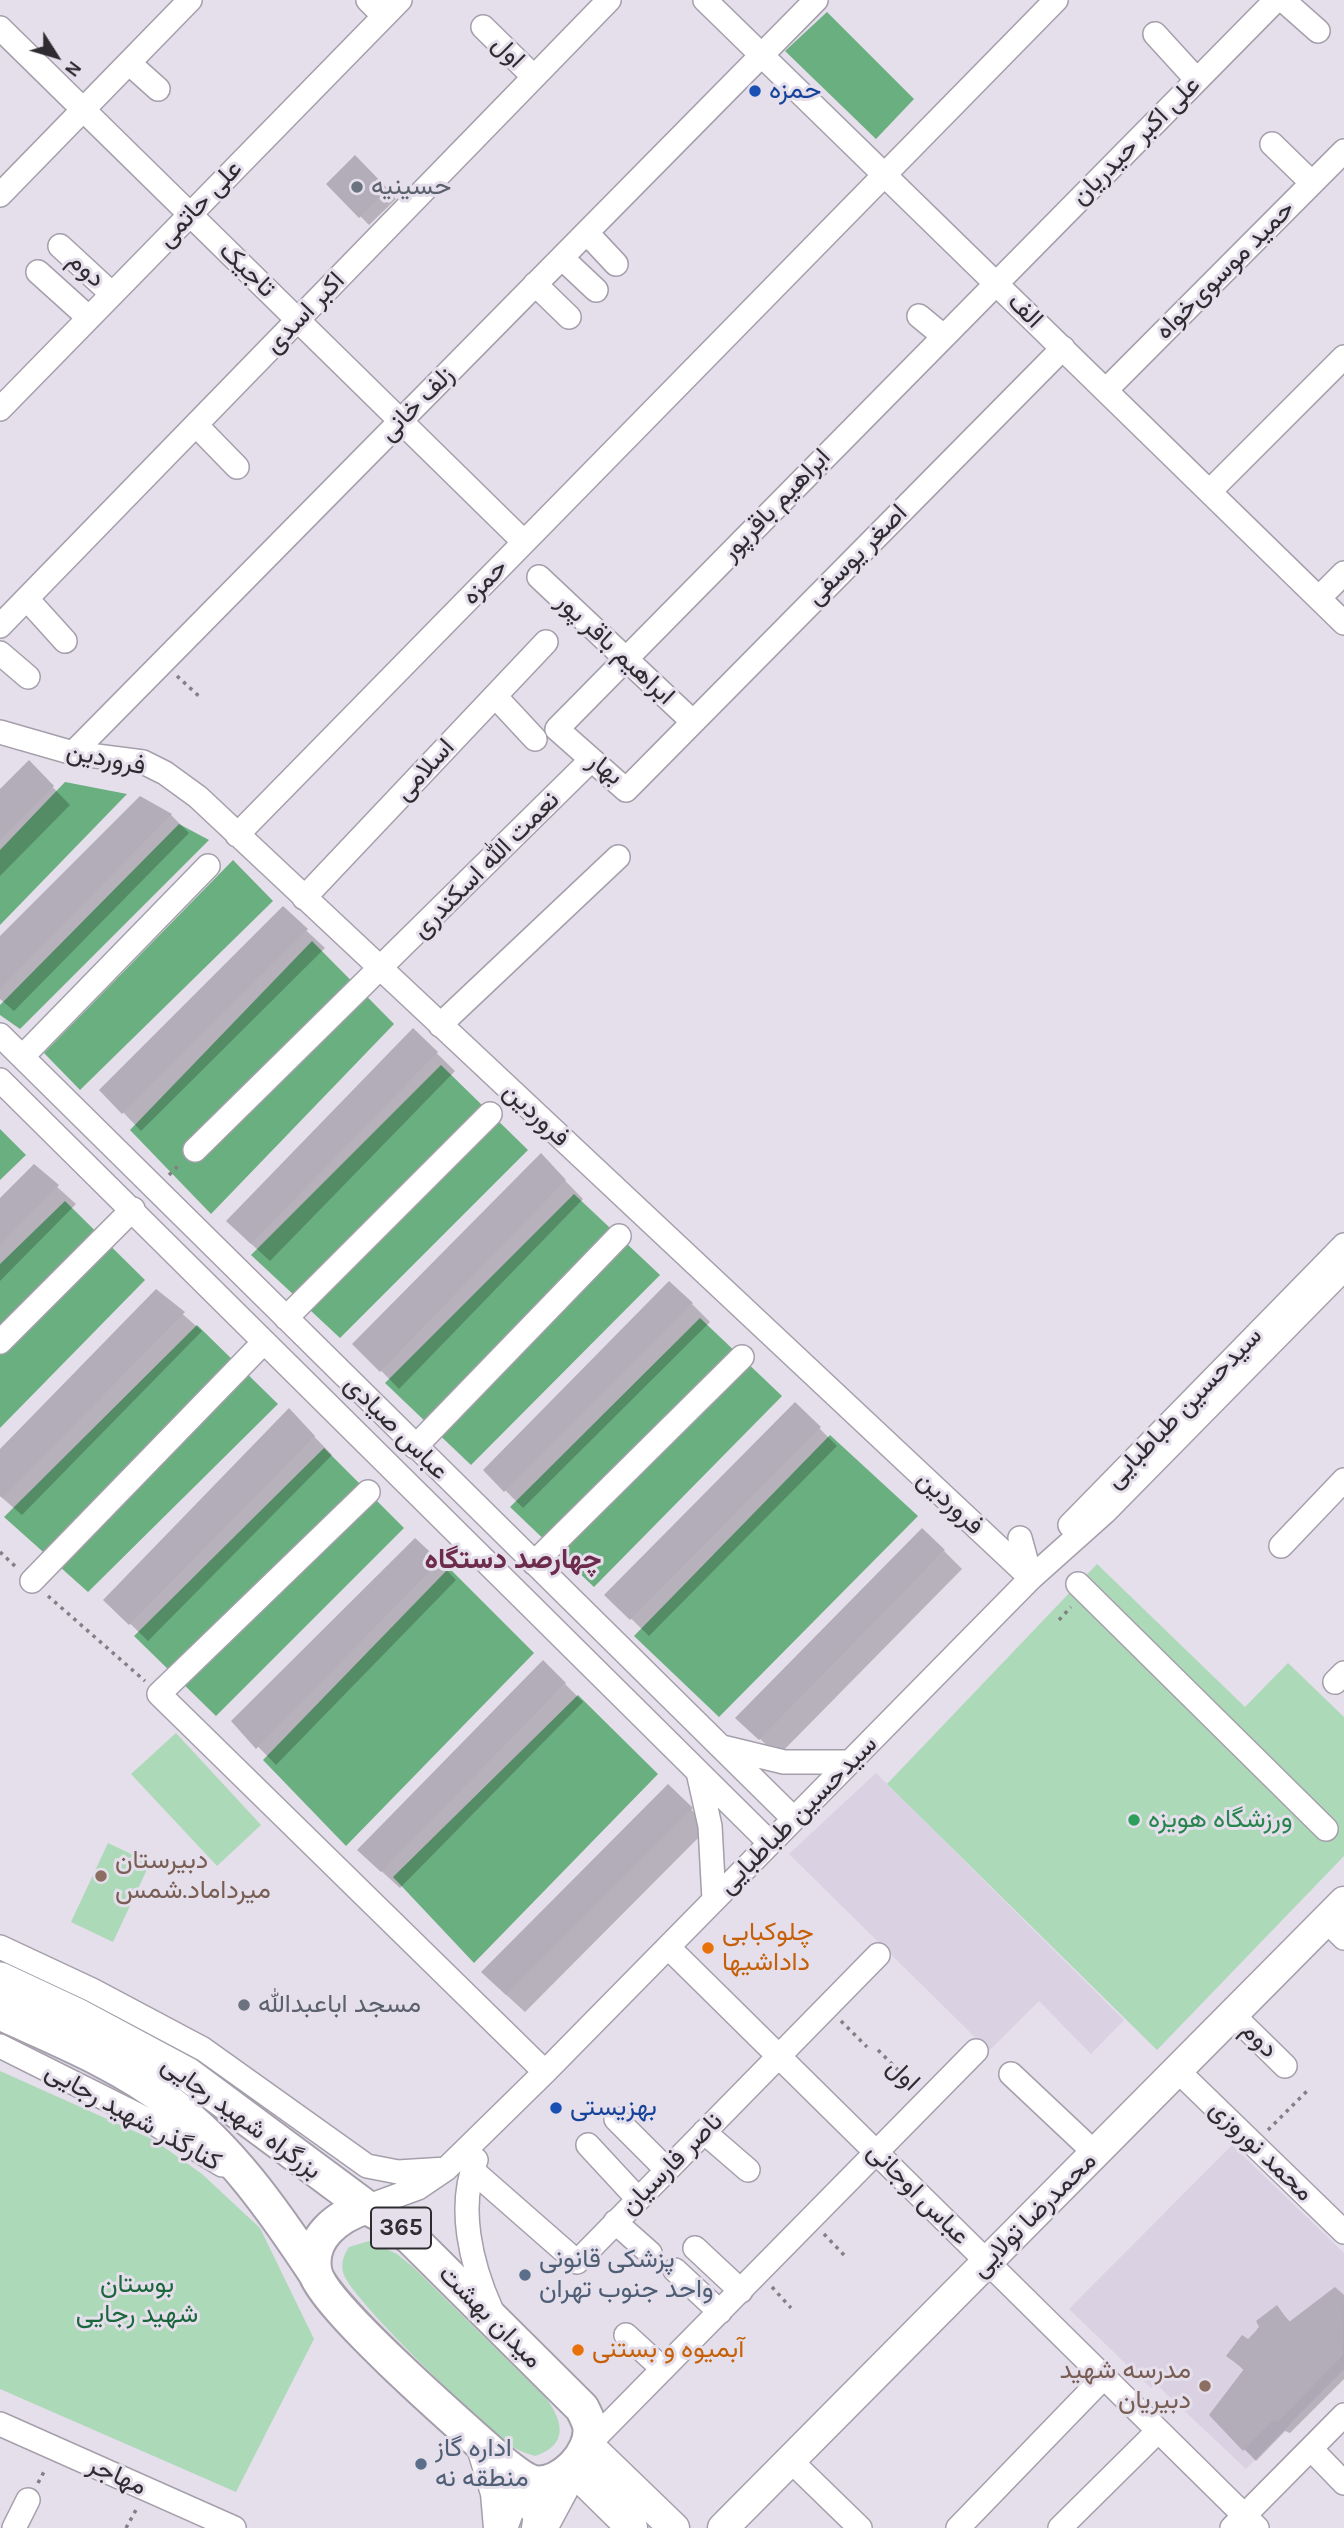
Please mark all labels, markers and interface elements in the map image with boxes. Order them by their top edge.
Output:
north arrow [21,21,91,91]
street label: اول [485,29,531,75]
text: N [60,57,86,81]
street label: علی اکبر حیدریان [1065,70,1207,212]
place label: حمزه [769,75,821,107]
marker: حمزه [747,83,763,99]
street label: علی حاتمی [151,154,249,254]
place label: حسینیه [371,171,451,203]
marker: حسینیه [349,179,365,195]
street label: حمید موسوی‌خواه [1149,194,1301,346]
street label: تاجیک [212,236,282,304]
street label: دوم [61,245,111,295]
street label: اکبر اسدی [259,266,351,360]
street label: الف [1001,287,1049,335]
street label: زلف خانی [373,360,461,448]
street label: ابراهیم باقرپور [715,442,837,568]
street label: اصغر یوسفی [800,498,914,612]
street label: حمزه [456,552,514,612]
street label: ابراهیم باقر پور [549,586,681,712]
street label: اسلامی [389,733,461,807]
street label: فروردین [64,735,148,783]
street label: بهار [581,746,629,792]
street label: نعمت الله اسکندری [406,785,566,945]
street label: فروردین [496,1076,576,1154]
street label: سیدحسین طباطبایی [1099,1321,1269,1495]
street label: عباس صیادی [337,1369,455,1487]
street label: فروردین [910,1464,990,1542]
district label: چهارصد دستگاه [424,1543,602,1577]
street label: سیدحسین طباطبایی [712,1729,884,1901]
place label: ورزشگاه هویزه [1148,1804,1293,1836]
marker: ورزشگاه هویزه [1126,1812,1142,1828]
place label: دبیرستان میرداماد.شمس [115,1845,271,1906]
marker: دبیرستان میرداماد.شمس [93,1868,109,1884]
place label: چلوکبابی داداشیها [722,1917,814,1979]
marker: چلوکبابی داداشیها [700,1940,716,1956]
place label: مسجد اباعبدالله [258,1989,421,2021]
marker: مسجد اباعبدالله [236,1997,252,2013]
street label: دوم [1234,2015,1284,2065]
street label: بزرگراه شهید رجایی [155,2049,327,2187]
street label: اول [880,2052,926,2098]
street label: کنارگذر شهید رجایی [39,2056,227,2178]
place label: بهزیستی [570,2092,657,2124]
street label: محمد نوروزی [1202,2094,1320,2208]
marker: بهزیستی [548,2100,564,2116]
street label: ناصر فارسیان [614,2106,730,2222]
street label: عباس اوجانی [860,2136,976,2252]
street label: محمدرضا تولایی [965,2146,1103,2284]
road number: 365 [371,2208,431,2248]
place label: پزشکی قانونی واحد جنوب تهران [539,2244,713,2306]
street label: میدان بهشت [432,2259,548,2375]
marker: پزشکی قانونی واحد جنوب تهران [517,2267,533,2283]
park label: بوستان شهید رجایی [76,2269,198,2330]
place label: آبمیوه و بستنی [592,2334,744,2366]
marker: آبمیوه و بستنی [570,2342,586,2358]
place label: مدرسه شهید دبیریان [1060,2355,1191,2416]
marker: مدرسه شهید دبیریان [1197,2378,1213,2394]
place label: اداره گاز منطقه نه [435,2433,529,2494]
street label: مهاجر [83,2449,151,2503]
marker: اداره گاز منطقه نه [413,2456,429,2472]

